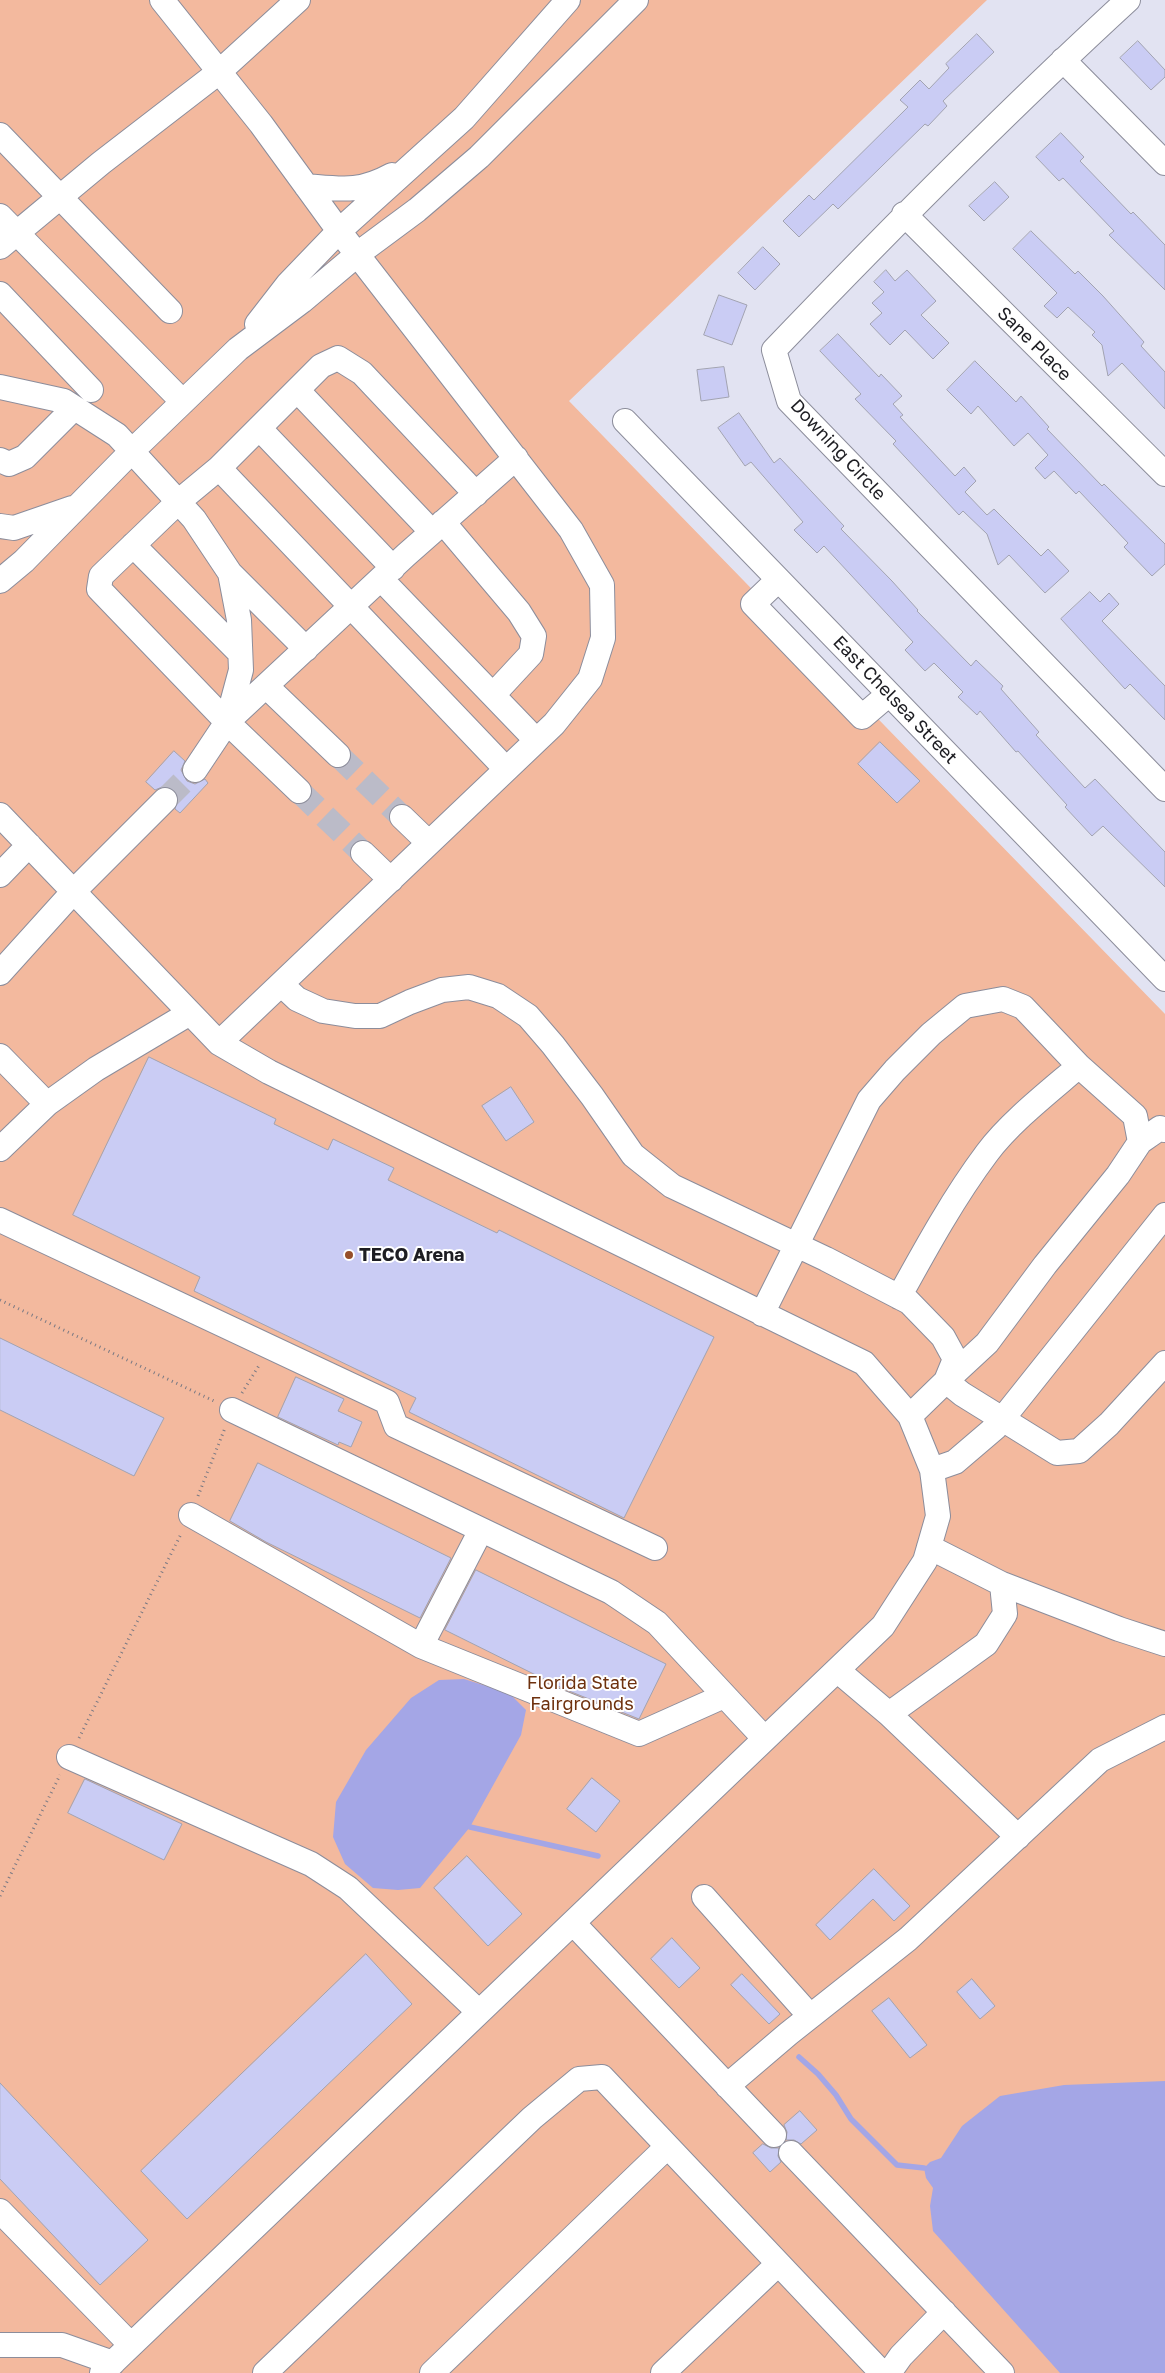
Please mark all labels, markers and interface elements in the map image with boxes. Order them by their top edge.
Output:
street label: Sane Place [993,303,1075,385]
street label: Downing Circle [786,395,890,505]
street label: East Chelsea Street [828,631,962,769]
place label: TECO Arena [359,1244,464,1266]
marker: TECO Arena [343,1249,355,1261]
park label: Florida State Fairgrounds [527,1672,637,1715]

